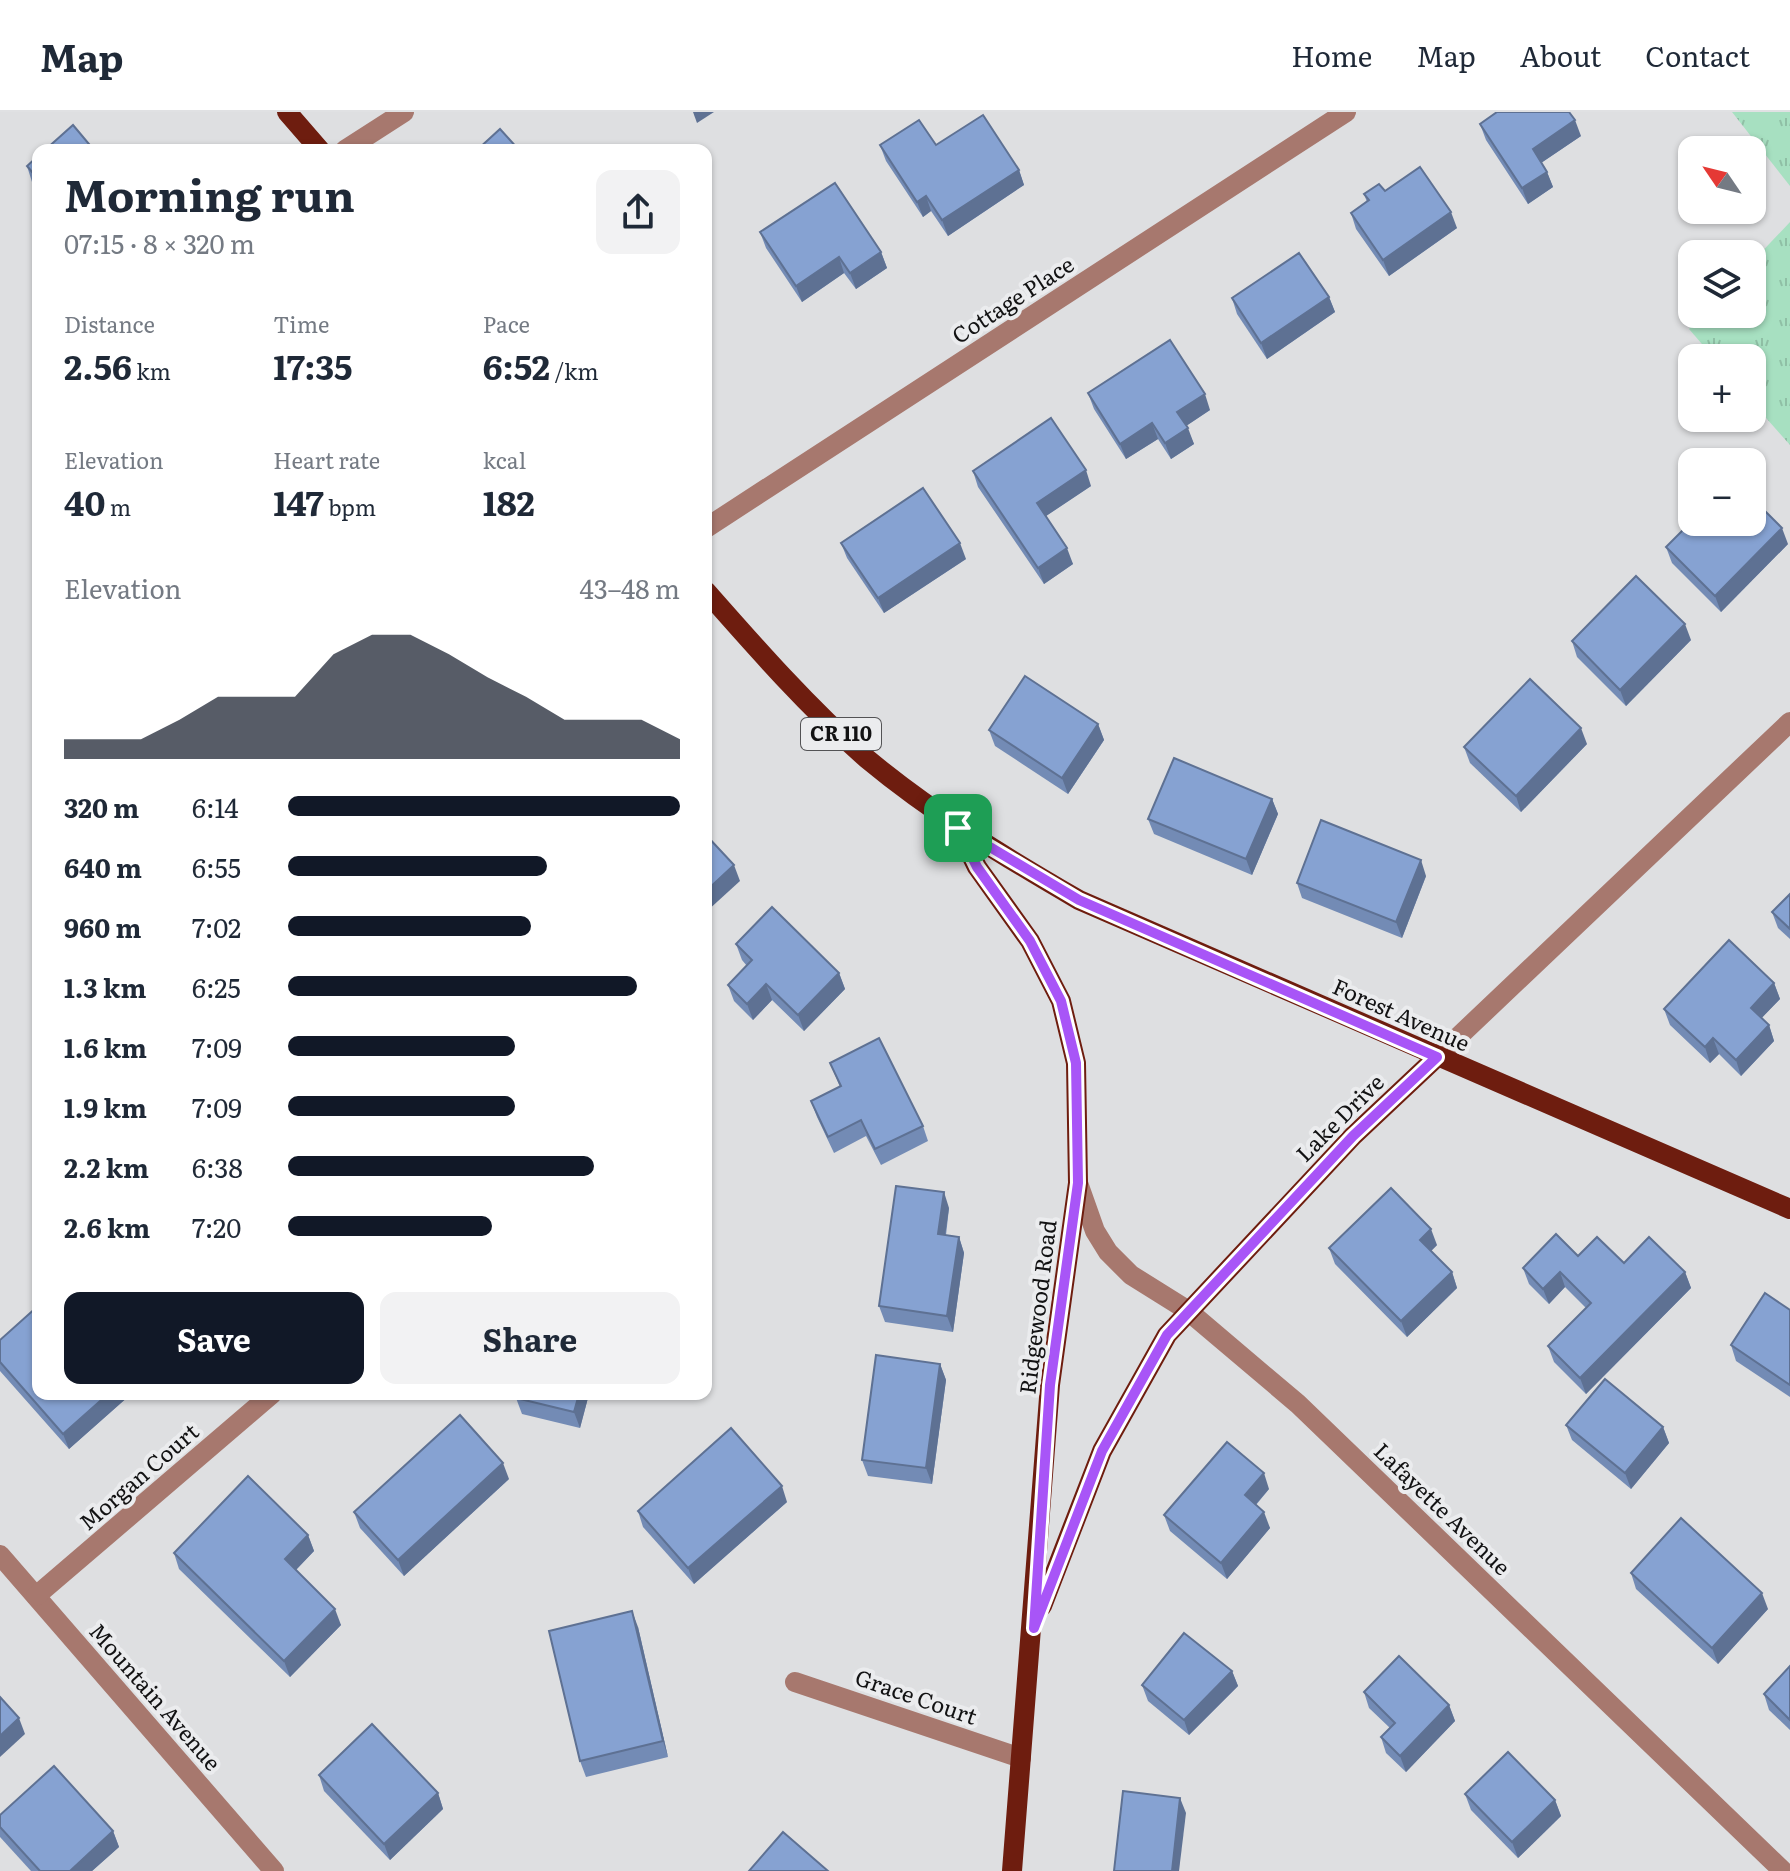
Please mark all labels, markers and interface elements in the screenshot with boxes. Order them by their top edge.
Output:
text: Map [40,27,124,84]
text: Home [1291,34,1372,76]
text: Map [1416,34,1476,76]
text: About [1520,34,1601,76]
text: Contact [1645,34,1750,76]
north arrow [1678,136,1766,224]
map controls [1678,136,1766,536]
text: Morning run [64,160,355,226]
button: share [596,170,680,254]
text: 07:15 · 8 × 320 m [64,223,255,262]
button: layers [1678,240,1766,328]
street label: Cottage Place [945,247,1080,351]
text: Distance [64,307,155,340]
text: Time [273,307,329,340]
text: Pace [483,307,530,340]
text: 2.56 [64,340,132,390]
text: 17:35 [273,340,353,390]
text: 6:52 [483,340,550,390]
button: + [1678,344,1766,432]
text: km [132,354,171,387]
text: /km [550,354,599,387]
text: Elevation [64,443,163,476]
text: Heart rate [273,443,380,476]
text: kcal [483,443,526,476]
button: − [1678,448,1766,536]
text: 40 [64,476,105,526]
text: 147 [273,476,324,526]
text: 182 [483,476,535,526]
text: m [105,490,131,523]
text: bpm [324,490,376,523]
text: Elevation [64,568,182,607]
text: 43–48 m [580,568,680,607]
road number: CR 110 [801,718,881,750]
text: 320 m [64,787,139,826]
text: 6:14 [192,787,239,826]
pin [924,794,992,862]
icon: arrive [936,806,980,850]
text: 640 m [64,847,142,886]
text: 6:55 [192,847,241,886]
text: 960 m [64,907,141,946]
text: 7:02 [192,907,241,946]
text: 1.3 km [64,967,146,1006]
text: 6:25 [192,967,241,1006]
street label: Forest Avenue [1328,969,1475,1059]
text: 1.6 km [64,1027,147,1066]
text: 7:09 [192,1027,242,1066]
street label: Lake Drive [1287,1065,1390,1168]
text: 1.9 km [64,1087,147,1126]
text: 7:09 [192,1087,242,1126]
text: 2.2 km [64,1147,149,1186]
text: 6:38 [192,1147,243,1186]
text: 2.6 km [64,1207,150,1246]
text: 7:20 [192,1207,241,1246]
street label: Ridgewood Road [1009,1218,1064,1396]
button: Save [64,1292,364,1384]
button: Share [380,1292,680,1384]
street label: Morgan Court [71,1415,205,1537]
street label: Lafayette Avenue [1367,1434,1519,1582]
street label: Mountain Avenue [83,1615,230,1777]
street label: Grace Court [851,1659,982,1732]

